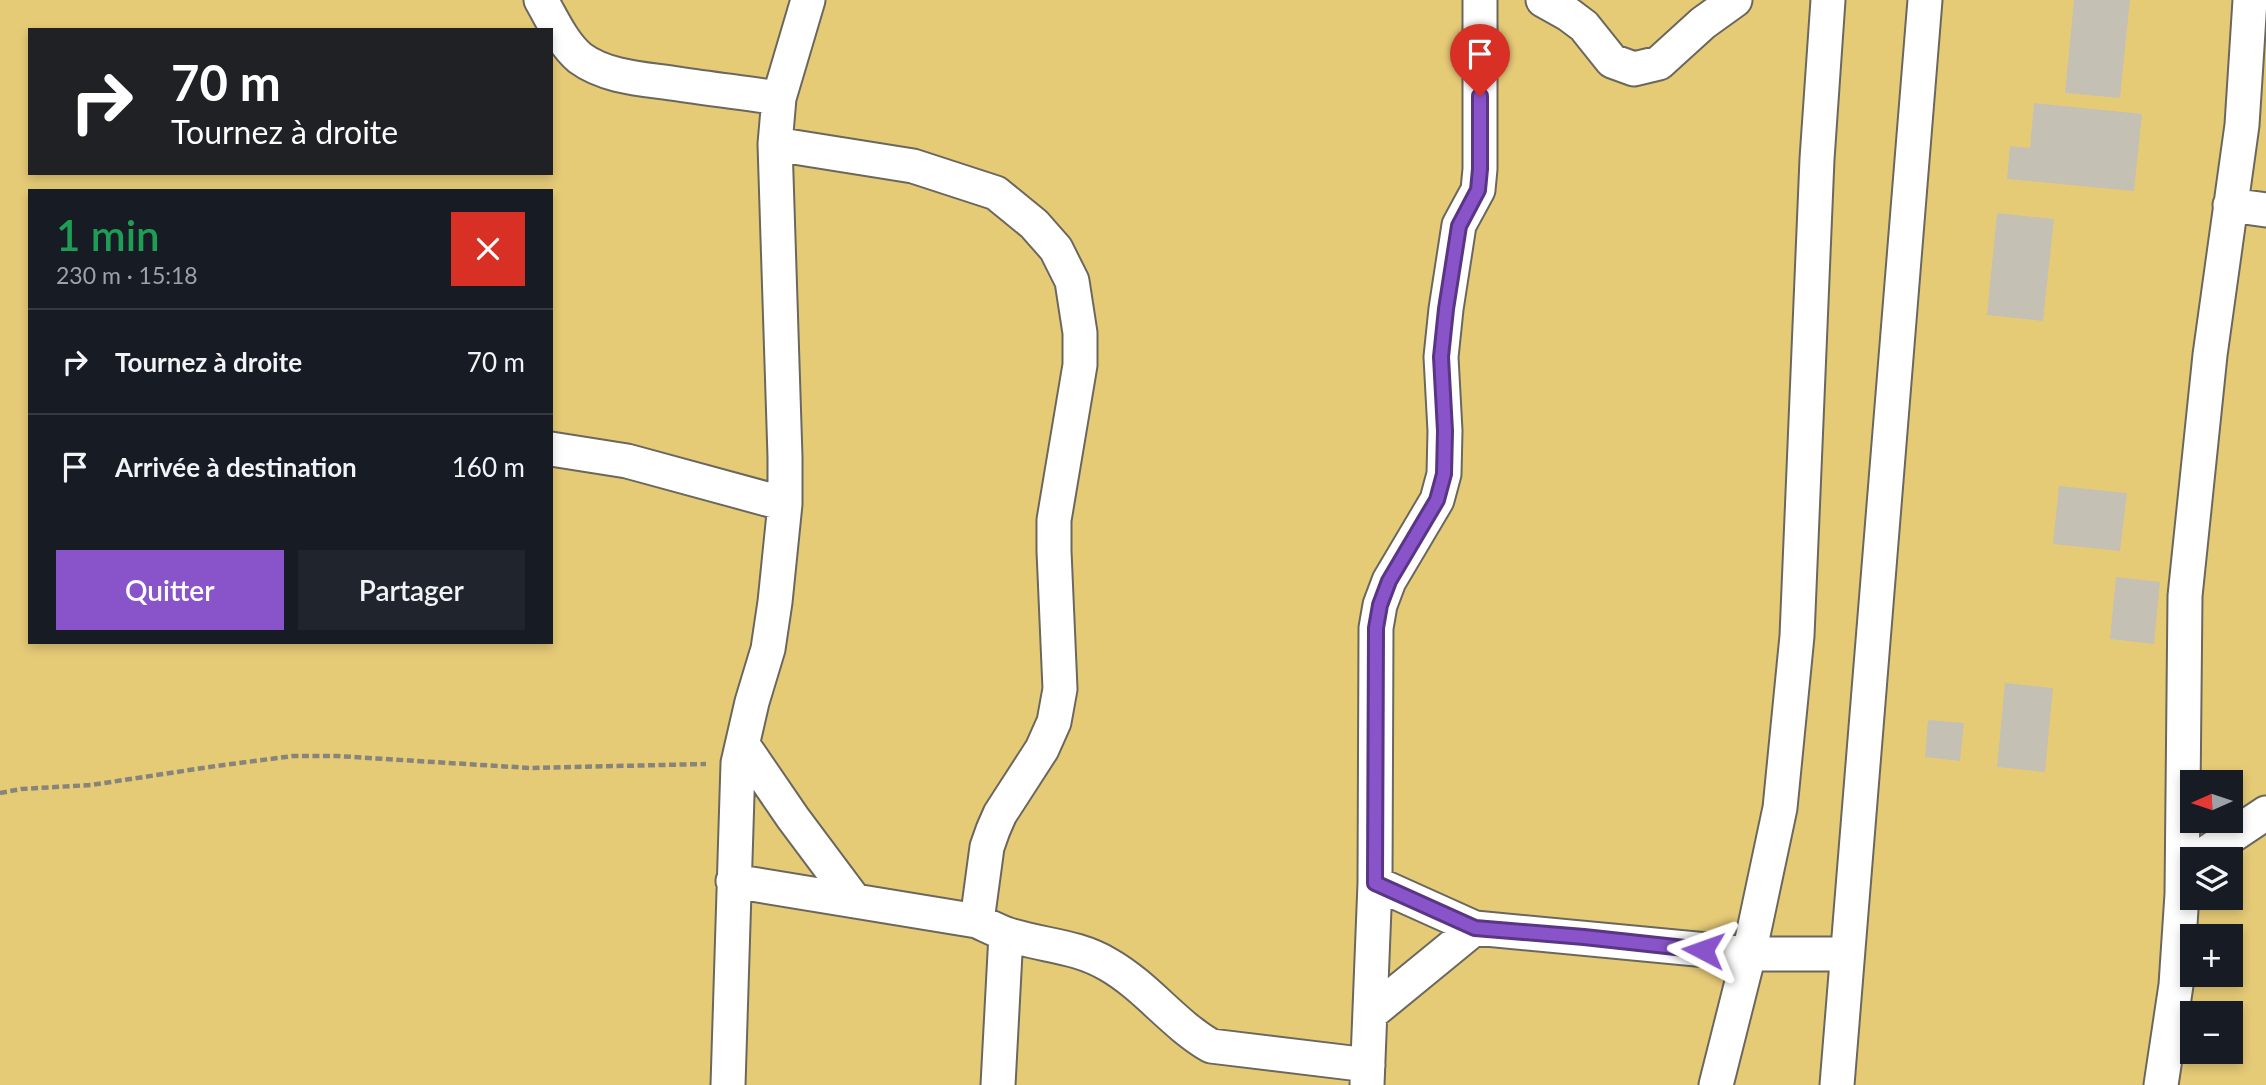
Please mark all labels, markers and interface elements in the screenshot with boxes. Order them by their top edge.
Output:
pin [1450,24,1510,96]
icon: arrive [1461,35,1499,73]
text: 70 m [171,53,281,111]
icon: right [56,56,147,147]
text: Tournez à droite [171,112,398,151]
text: 1 min [56,210,160,260]
button: close [451,212,525,286]
text: 230 m · 15:18 [56,261,198,289]
icon: right [56,343,94,381]
text: Tournez à droite [115,346,302,378]
text: 70 m [467,346,525,378]
icon: arrive [56,448,94,486]
text: Arrivée à destination [115,451,357,483]
text: 160 m [452,451,525,483]
button: Quitter [56,550,284,630]
button: Partager [298,550,525,630]
north arrow [2180,770,2244,833]
map controls [2180,770,2243,1064]
button: layers [2180,847,2243,910]
position arrow [1666,913,1740,987]
button: + [2180,924,2243,987]
button: − [2180,1001,2243,1064]

